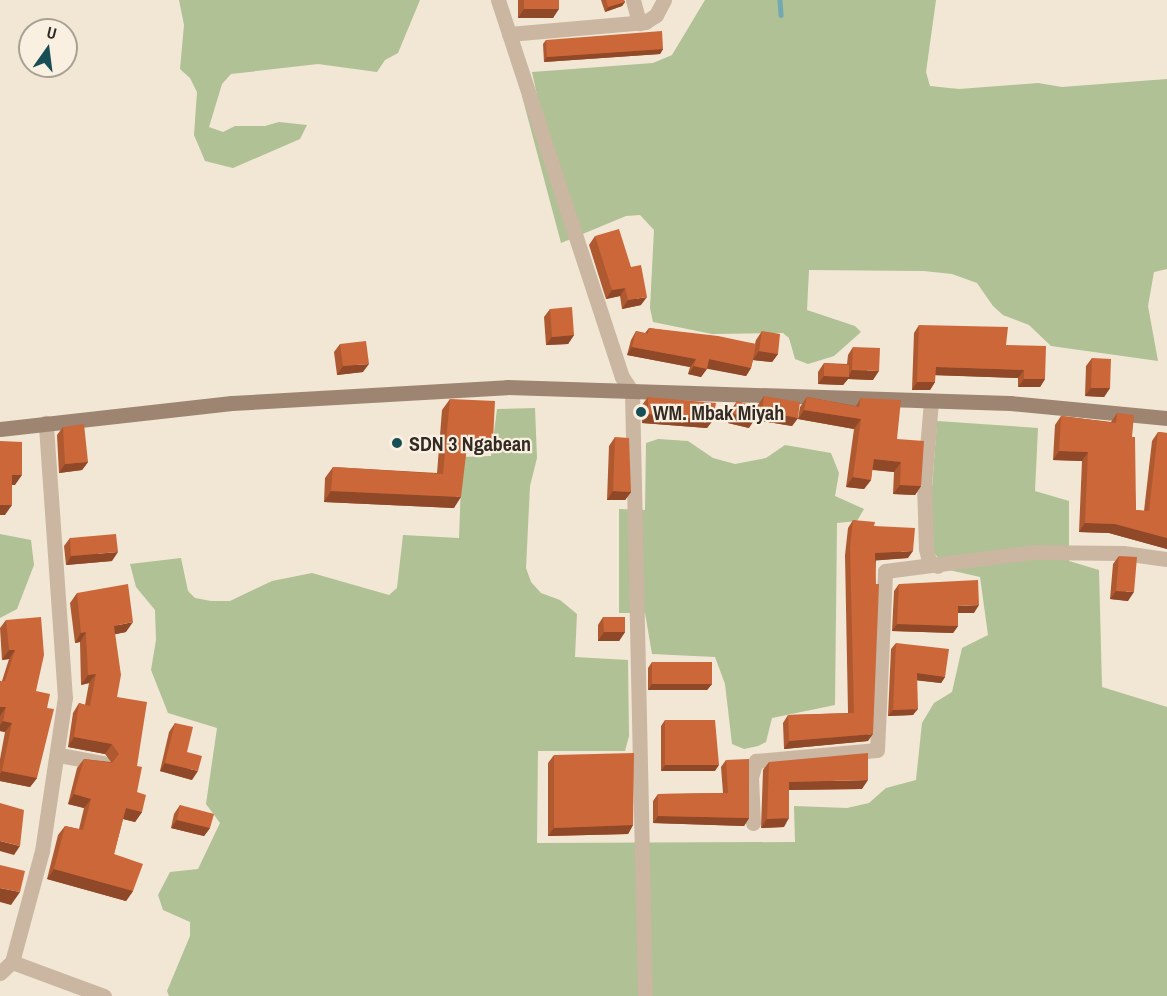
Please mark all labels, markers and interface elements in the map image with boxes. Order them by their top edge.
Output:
north arrow [18,18,78,78]
text: U [45,21,59,44]
place label: WM. Mbak Miyah [653,400,784,424]
marker: WM. Mbak Miyah [634,405,648,419]
place label: SDN 3 Ngabean [409,431,531,455]
marker: SDN 3 Ngabean [390,436,404,450]

